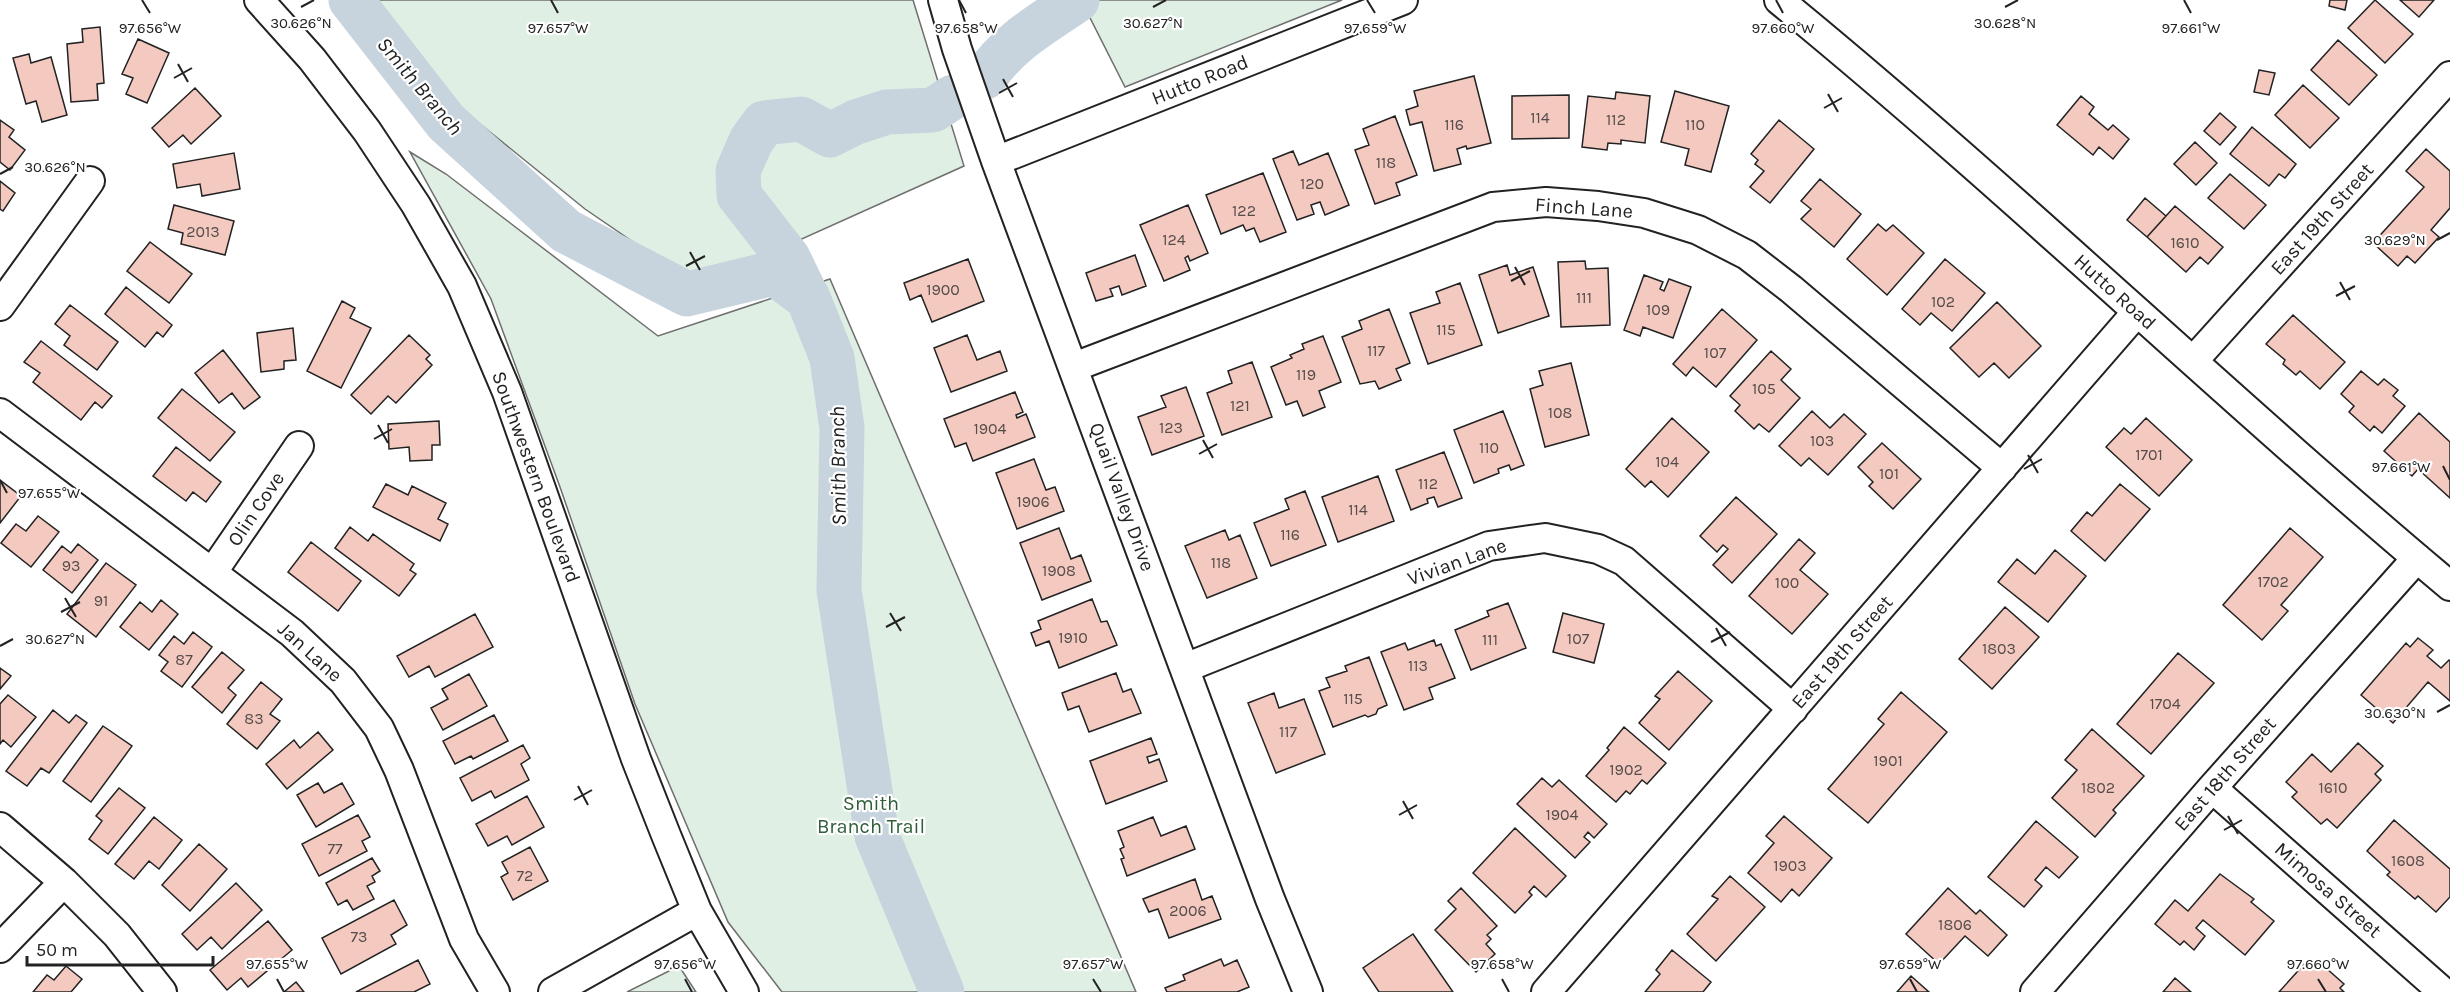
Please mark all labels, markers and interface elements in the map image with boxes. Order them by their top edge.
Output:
text: 30.626°N [270,14,332,32]
text: 30.627°N [1123,14,1183,32]
text: 30.628°N [1974,14,2036,32]
text: 97.656°W [119,19,182,37]
text: 97.657°W [527,19,589,37]
text: 97.658°W [934,19,998,37]
text: 97.659°W [1344,19,1407,37]
text: 97.660°W [1751,19,1815,37]
text: 97.661°W [2161,19,2221,37]
water label: Smith Branch [372,32,468,140]
street label: Hutto Road [1148,50,1252,110]
house number: 114 [1530,108,1550,127]
house number: 112 [1606,110,1626,129]
house number: 116 [1444,115,1464,134]
house number: 110 [1685,115,1705,134]
house number: 118 [1376,153,1396,172]
text: 30.626°N [24,158,86,176]
street label: East 19th Street [2266,158,2379,280]
house number: 120 [1300,174,1324,193]
street label: Finch Lane [1534,193,1634,223]
house number: 122 [1232,201,1256,220]
house number: 2013 [186,222,220,241]
house number: 124 [1162,230,1186,249]
text: 30.629°N [2364,231,2426,249]
house number: 1610 [2170,233,2200,252]
street label: Hutto Road [2069,249,2161,335]
house number: 1900 [926,280,960,299]
house number: 111 [1576,288,1592,307]
house number: 102 [1931,292,1955,311]
house number: 109 [1646,300,1670,319]
house number: 115 [1436,320,1456,339]
house number: 117 [1367,341,1386,360]
house number: 107 [1704,343,1727,362]
house number: 119 [1296,365,1316,384]
street label: Southwestern Boulevard [487,368,585,586]
house number: 105 [1752,379,1776,398]
house number: 121 [1230,396,1250,415]
house number: 108 [1548,403,1572,422]
water label: Smith Branch [825,406,851,526]
house number: 123 [1159,418,1183,437]
house number: 1904 [974,419,1007,438]
street label: Quail Valley Drive [1084,420,1160,574]
house number: 103 [1810,431,1834,450]
house number: 110 [1479,438,1499,457]
house number: 1701 [2135,445,2163,464]
house number: 104 [1655,452,1679,471]
text: 97.661°W [2371,458,2431,476]
house number: 101 [1879,464,1899,483]
street label: Olin Cove [223,467,289,551]
house number: 112 [1418,474,1438,493]
text: 97.655°W [18,484,81,502]
house number: 1906 [1016,492,1050,511]
house number: 114 [1348,500,1368,519]
house number: 116 [1280,525,1300,544]
street label: Vivian Lane [1404,533,1510,591]
house number: 118 [1211,553,1231,572]
house number: 93 [62,556,80,575]
house number: 1908 [1042,561,1076,580]
house number: 1702 [2257,572,2289,591]
house number: 100 [1775,573,1799,592]
street label: East 19th Street [1787,590,1898,713]
house number: 91 [94,591,108,610]
street label: Jan Lane [273,617,347,687]
house number: 1910 [1058,628,1088,647]
house number: 107 [1567,629,1590,648]
text: 30.627°N [25,630,85,648]
house number: 111 [1482,630,1498,649]
house number: 1803 [1982,639,2016,658]
house number: 87 [175,650,193,669]
house number: 113 [1408,656,1428,675]
house number: 115 [1343,689,1363,708]
house number: 1704 [2149,694,2181,713]
text: 30.630°N [2364,704,2426,722]
house number: 83 [244,709,264,728]
street label: East 18th Street [2169,712,2281,836]
house number: 117 [1279,722,1298,741]
house number: 1901 [1873,751,1903,770]
house number: 1902 [1609,760,1643,779]
house number: 1802 [2081,778,2115,797]
house number: 1610 [2318,778,2348,797]
park label: Smith Branch Trail [817,792,925,838]
house number: 1904 [1546,805,1579,824]
street label: Mimosa Street [2270,837,2386,943]
house number: 77 [327,839,343,858]
house number: 1608 [2391,851,2425,870]
house number: 1903 [1773,856,1807,875]
house number: 72 [517,866,533,885]
house number: 2006 [1169,901,1207,920]
house number: 1806 [1938,915,1972,934]
house number: 73 [351,927,367,946]
scale bar [27,929,213,967]
text: 50 m [36,939,78,961]
text: 97.655°W [246,955,309,973]
text: 97.656°W [654,955,717,973]
text: 97.657°W [1062,955,1124,973]
text: 97.658°W [1470,955,1534,973]
text: 97.659°W [1879,955,1942,973]
text: 97.660°W [2286,955,2350,973]

